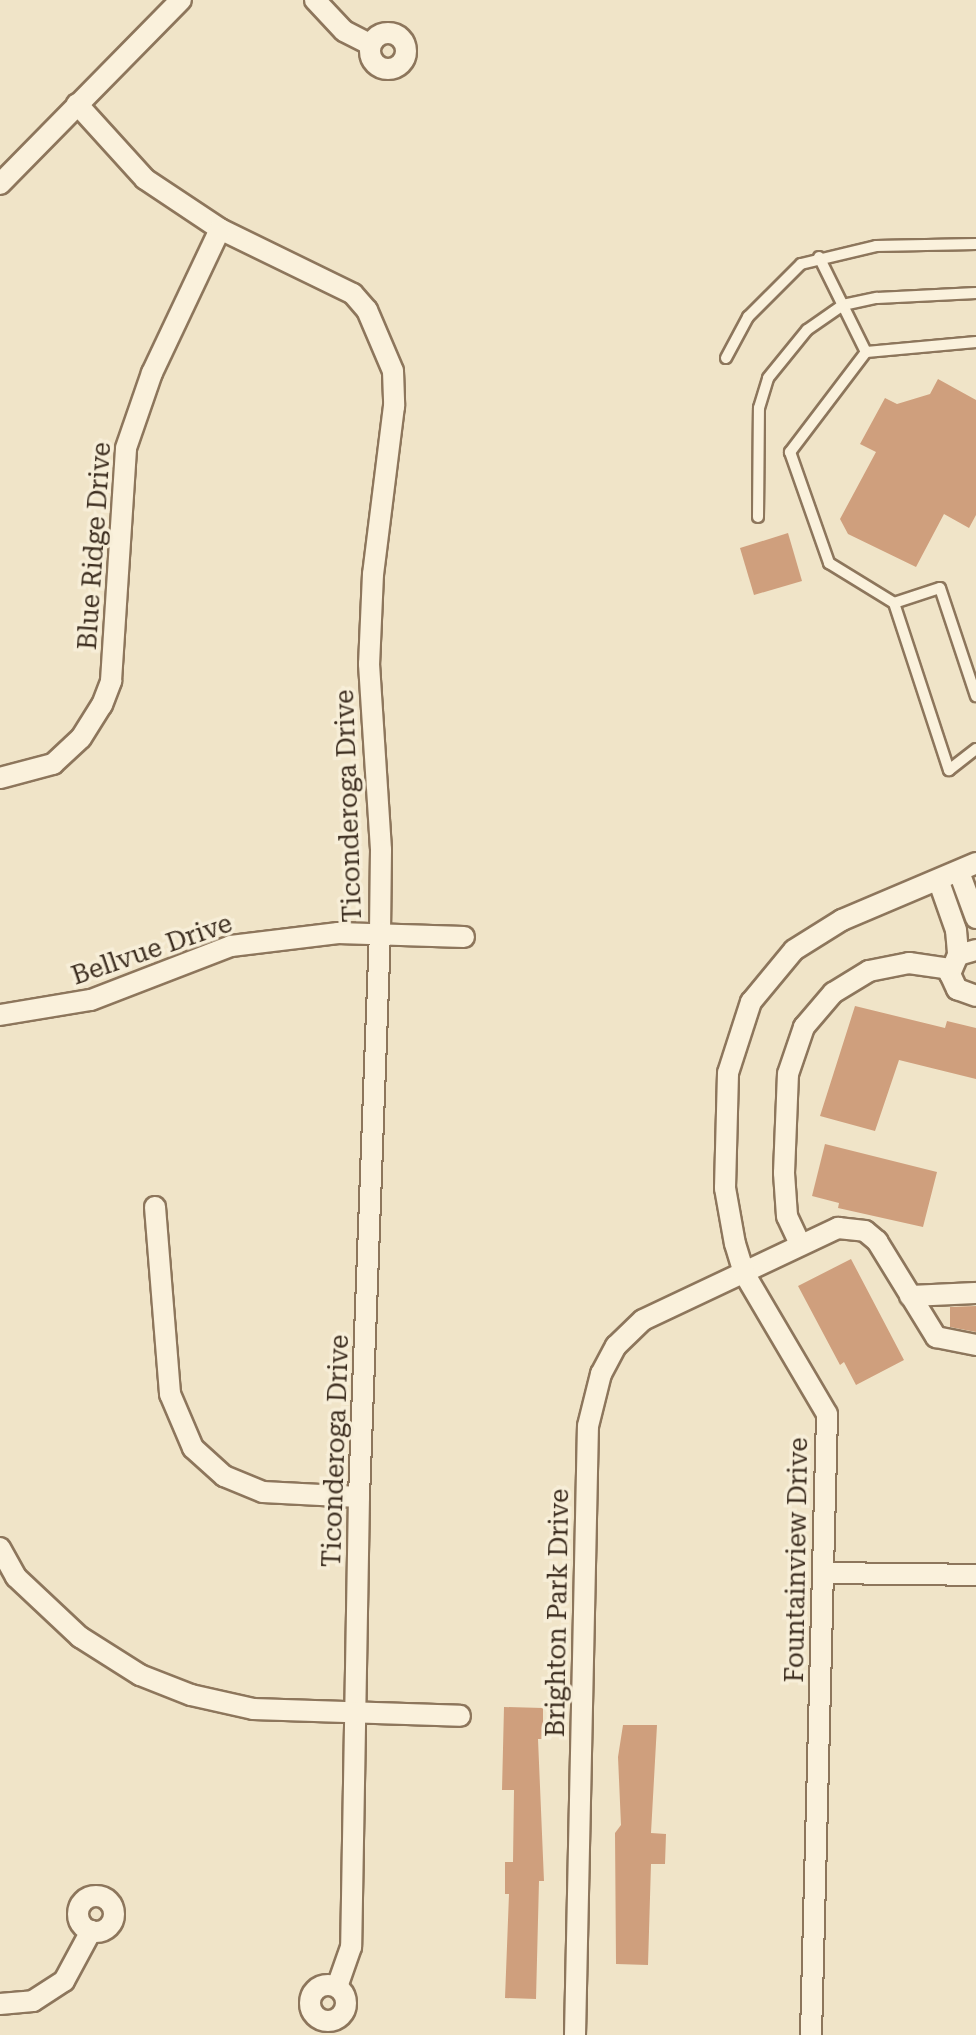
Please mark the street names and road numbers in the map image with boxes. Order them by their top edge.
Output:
street label: Blue Ridge Drive [72,441,118,651]
street label: Ticonderoga Drive [329,689,369,923]
street label: Bellvue Drive [68,908,236,992]
street label: Ticonderoga Drive [316,1334,356,1568]
street label: Fountainview Drive [779,1437,815,1683]
street label: Brighton Park Drive [540,1489,576,1737]

